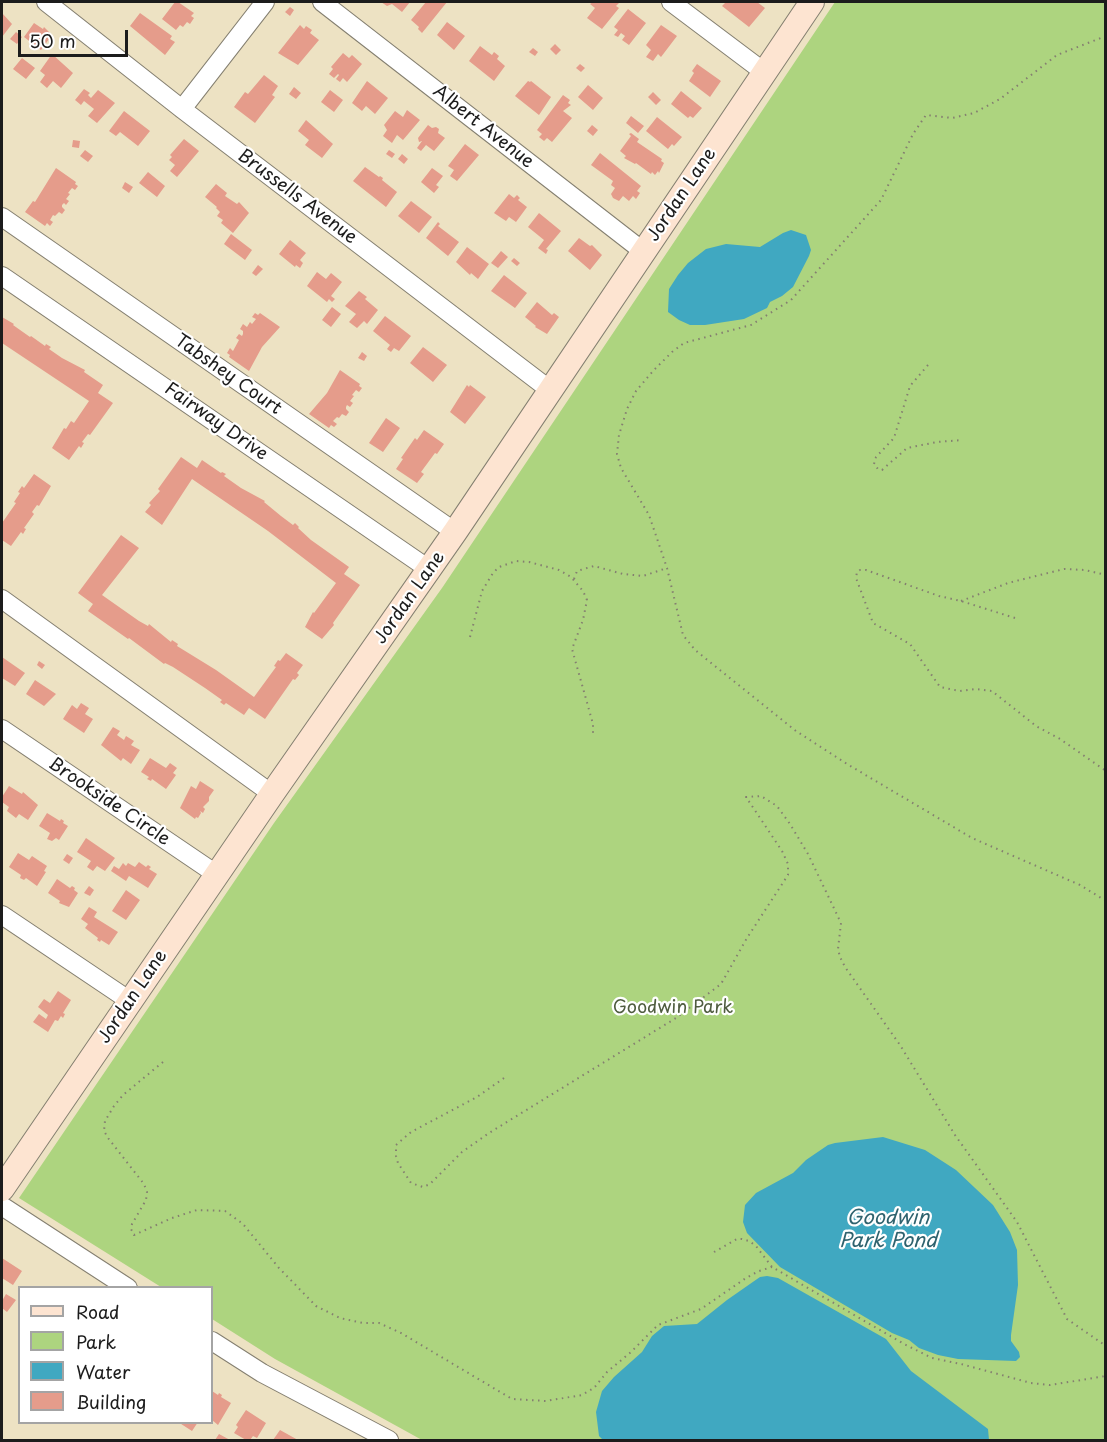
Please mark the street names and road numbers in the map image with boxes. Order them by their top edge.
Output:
street label: Albert Avenue [428,81,538,173]
street label: Jordan Lane [643,144,721,246]
street label: Brussells Avenue [233,145,361,249]
street label: Tabshey Court [170,330,286,420]
street label: Fairway Drive [160,378,272,466]
street label: Jordan Lane [370,548,450,648]
street label: Brookside Circle [44,753,174,851]
street label: Jordan Lane [94,946,172,1048]

